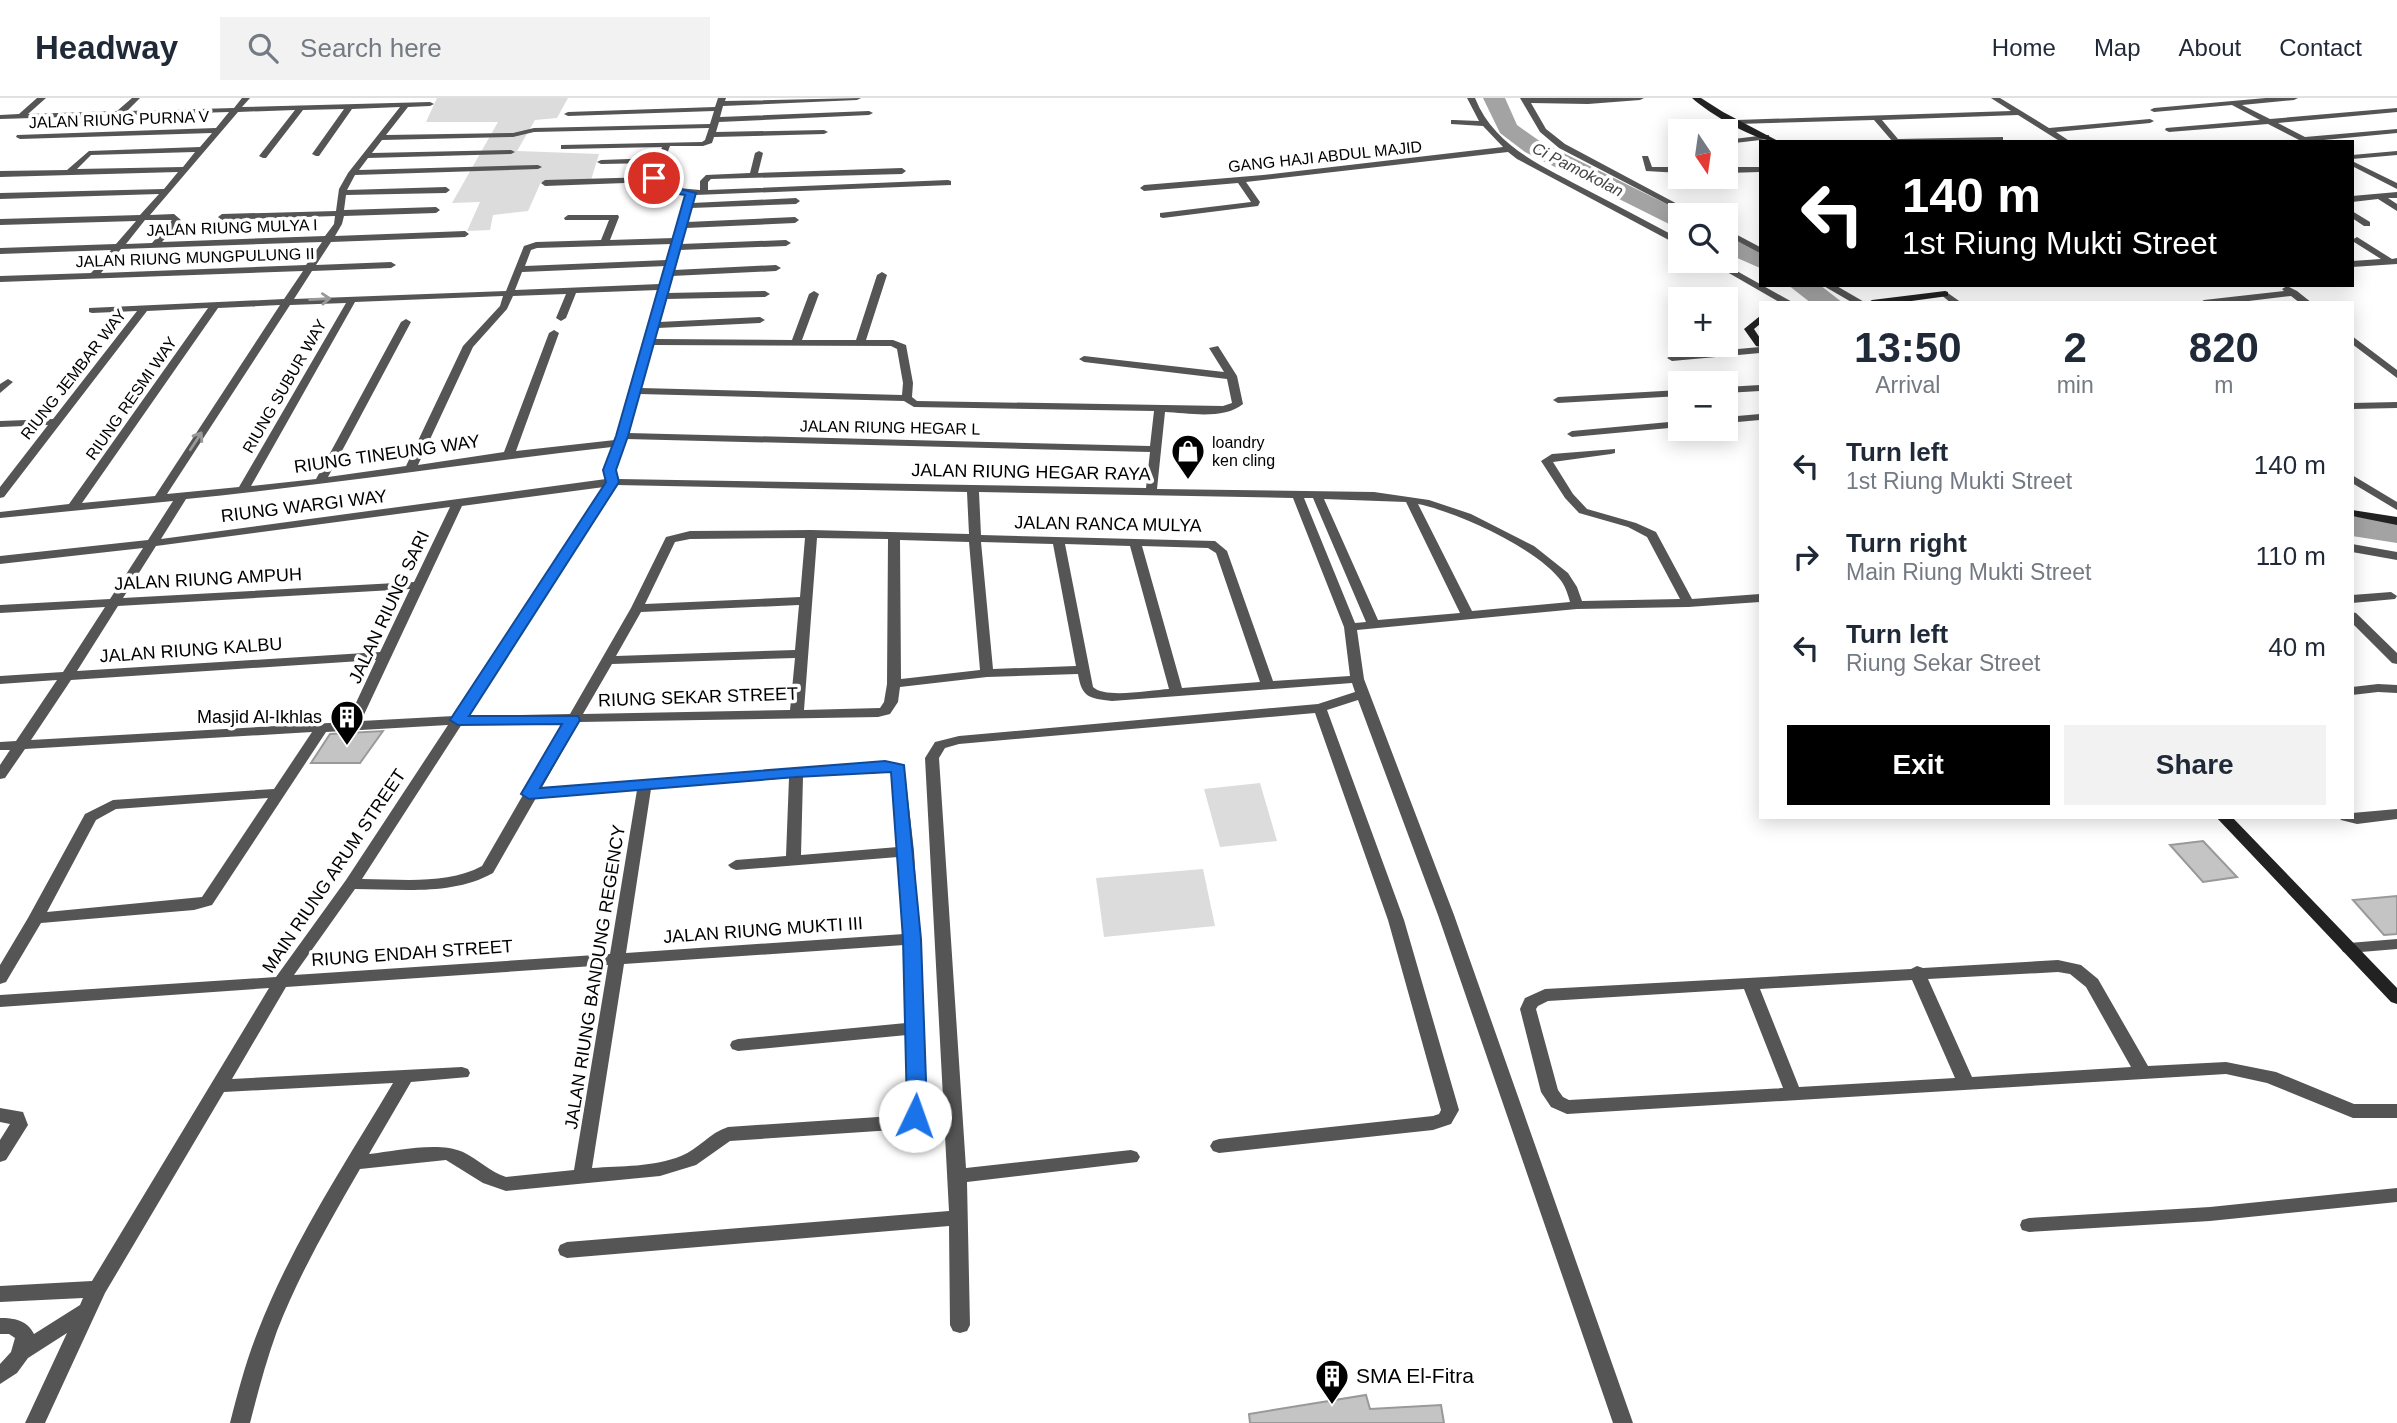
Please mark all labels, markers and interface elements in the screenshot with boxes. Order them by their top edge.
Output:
search box [220,17,710,80]
text: Headway [35,29,178,66]
icon: search [244,29,282,67]
text: Search here [300,33,442,63]
text: Home [1992,34,2056,61]
text: Map [2094,34,2141,61]
text: About [2179,34,2241,61]
text: Contact [2279,34,2362,61]
street label: JALAN RIUNG PURNA V [29,108,210,131]
north arrow [1668,119,1738,189]
map controls [1668,119,1738,441]
street label: GANG HAJI ABDUL MAJID [1227,138,1423,175]
water label: Ci Pamokolan [1530,139,1626,200]
pin [624,148,684,208]
icon: arrive [635,159,673,197]
icon: left [1787,168,1878,259]
text: 140 m [1902,168,2041,222]
button: search [1668,203,1738,273]
street label: JALAN RIUNG MULYA I [146,216,318,239]
text: 1st Riung Mukti Street [1902,225,2217,261]
street label: JALAN RIUNG MUNGPULUNG II [75,245,315,270]
button: + [1668,287,1738,357]
one-way arrow [308,293,331,306]
street label: RIUNG JEMBAR WAY [17,306,130,443]
street label: RIUNG SUBUR WAY [239,316,330,456]
text: 13:50 [1854,324,1962,371]
text: 2 [2063,324,2087,371]
text: 820 [2189,324,2259,371]
street label: RIUNG RESMI WAY [83,333,180,463]
button: − [1668,371,1738,441]
text: Arrival [1875,372,1940,398]
text: min [2057,372,2094,398]
text: m [2214,372,2233,398]
street label: JALAN RIUNG HEGAR L [800,417,980,438]
one-way arrow [190,431,204,451]
street label: RIUNG TINEUNG WAY [293,431,481,477]
shop icon: loandry ken cling [1169,432,1207,481]
place label: loandry ken cling [1212,434,1275,469]
text: Turn left [1846,437,1948,467]
icon: left [1787,447,1825,485]
text: 140 m [2254,450,2326,480]
street label: JALAN RIUNG HEGAR RAYA [911,460,1151,484]
text: 1st Riung Mukti Street [1846,468,2072,494]
street label: RIUNG WARGI WAY [220,486,388,526]
street label: JALAN RANCA MULYA [1014,512,1202,536]
street label: JALAN RIUNG SARI [345,528,433,686]
text: Turn right [1846,528,1967,558]
icon: right [1787,538,1825,576]
text: 110 m [2256,541,2326,571]
text: Main Riung Mukti Street [1846,559,2091,585]
street label: JALAN RIUNG AMPUH [114,564,302,594]
text: Turn left [1846,619,1948,649]
icon: left [1787,629,1825,667]
text: 40 m [2268,632,2326,662]
street label: JALAN RIUNG KALBU [99,634,283,666]
text: Riung Sekar Street [1846,650,2040,676]
street label: RIUNG SEKAR STREET [598,684,798,710]
building icon: Masjid Al-Ikhlas [328,698,366,747]
place label: Masjid Al-Ikhlas [197,707,322,727]
button: Exit [1787,725,2050,805]
button: Share [2064,725,2326,805]
street label: MAIN RIUNG ARUM STREET [258,766,410,976]
street label: JALAN RIUNG BANDUNG REGENCY [561,823,629,1131]
street label: JALAN RIUNG MUKTI III [663,913,863,947]
street label: RIUNG ENDAH STREET [311,936,513,970]
position arrow [878,1079,952,1153]
building icon: SMA El-Fitra [1313,1357,1351,1406]
place label: SMA El-Fitra [1356,1364,1474,1387]

